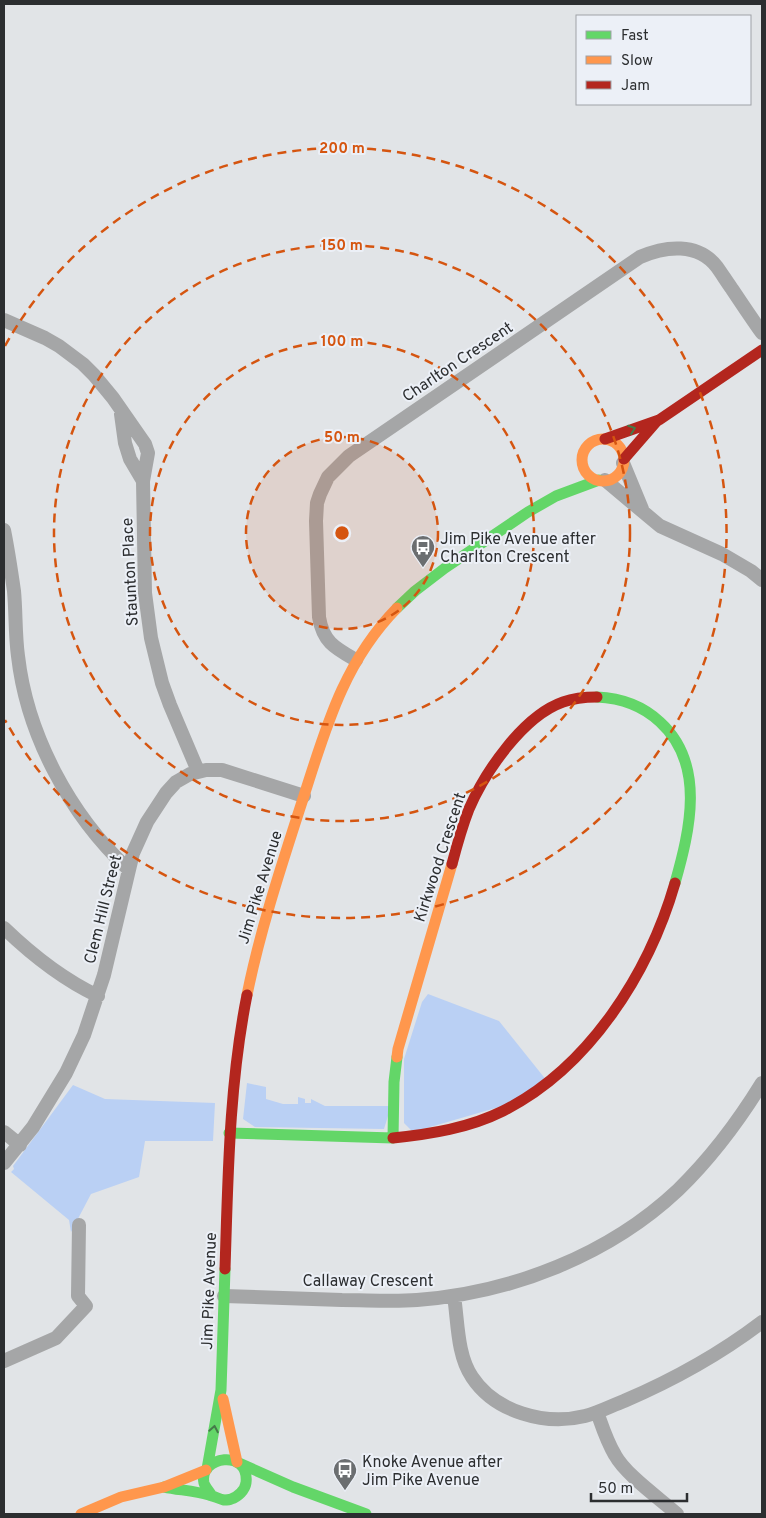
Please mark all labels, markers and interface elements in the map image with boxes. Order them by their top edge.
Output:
legend [576,15,751,105]
text: Fast [621,27,649,46]
text: Slow [621,52,653,71]
text: Jam [621,77,650,96]
text: 200 m [319,140,365,159]
text: 150 m [321,237,363,256]
street label: Charlton Crescent [399,318,517,407]
text: 100 m [321,333,363,352]
one-way arrow [627,425,635,435]
text: 50 m [324,429,360,448]
street label: Staunton Place [118,517,144,627]
centre of rings [333,524,351,542]
place label: Jim Pike Avenue after Charlton Crescent [440,530,596,568]
bus stop icon: Jim Pike Avenue after Charlton Crescent [410,534,436,568]
street label: Kirkwood Crescent [411,790,471,925]
street label: Jim Pike Avenue [234,828,288,947]
street label: Clem Hill Street [81,853,127,966]
street label: Jim Pike Avenue [198,1232,222,1350]
street label: Callaway Crescent [303,1272,433,1292]
one-way arrow [208,1425,219,1434]
place label: Knoke Avenue after Jim Pike Avenue [362,1453,502,1491]
bus stop icon: Knoke Avenue after Jim Pike Avenue [332,1457,358,1491]
scale bar [591,1470,687,1502]
text: 50 m [598,1480,633,1499]

